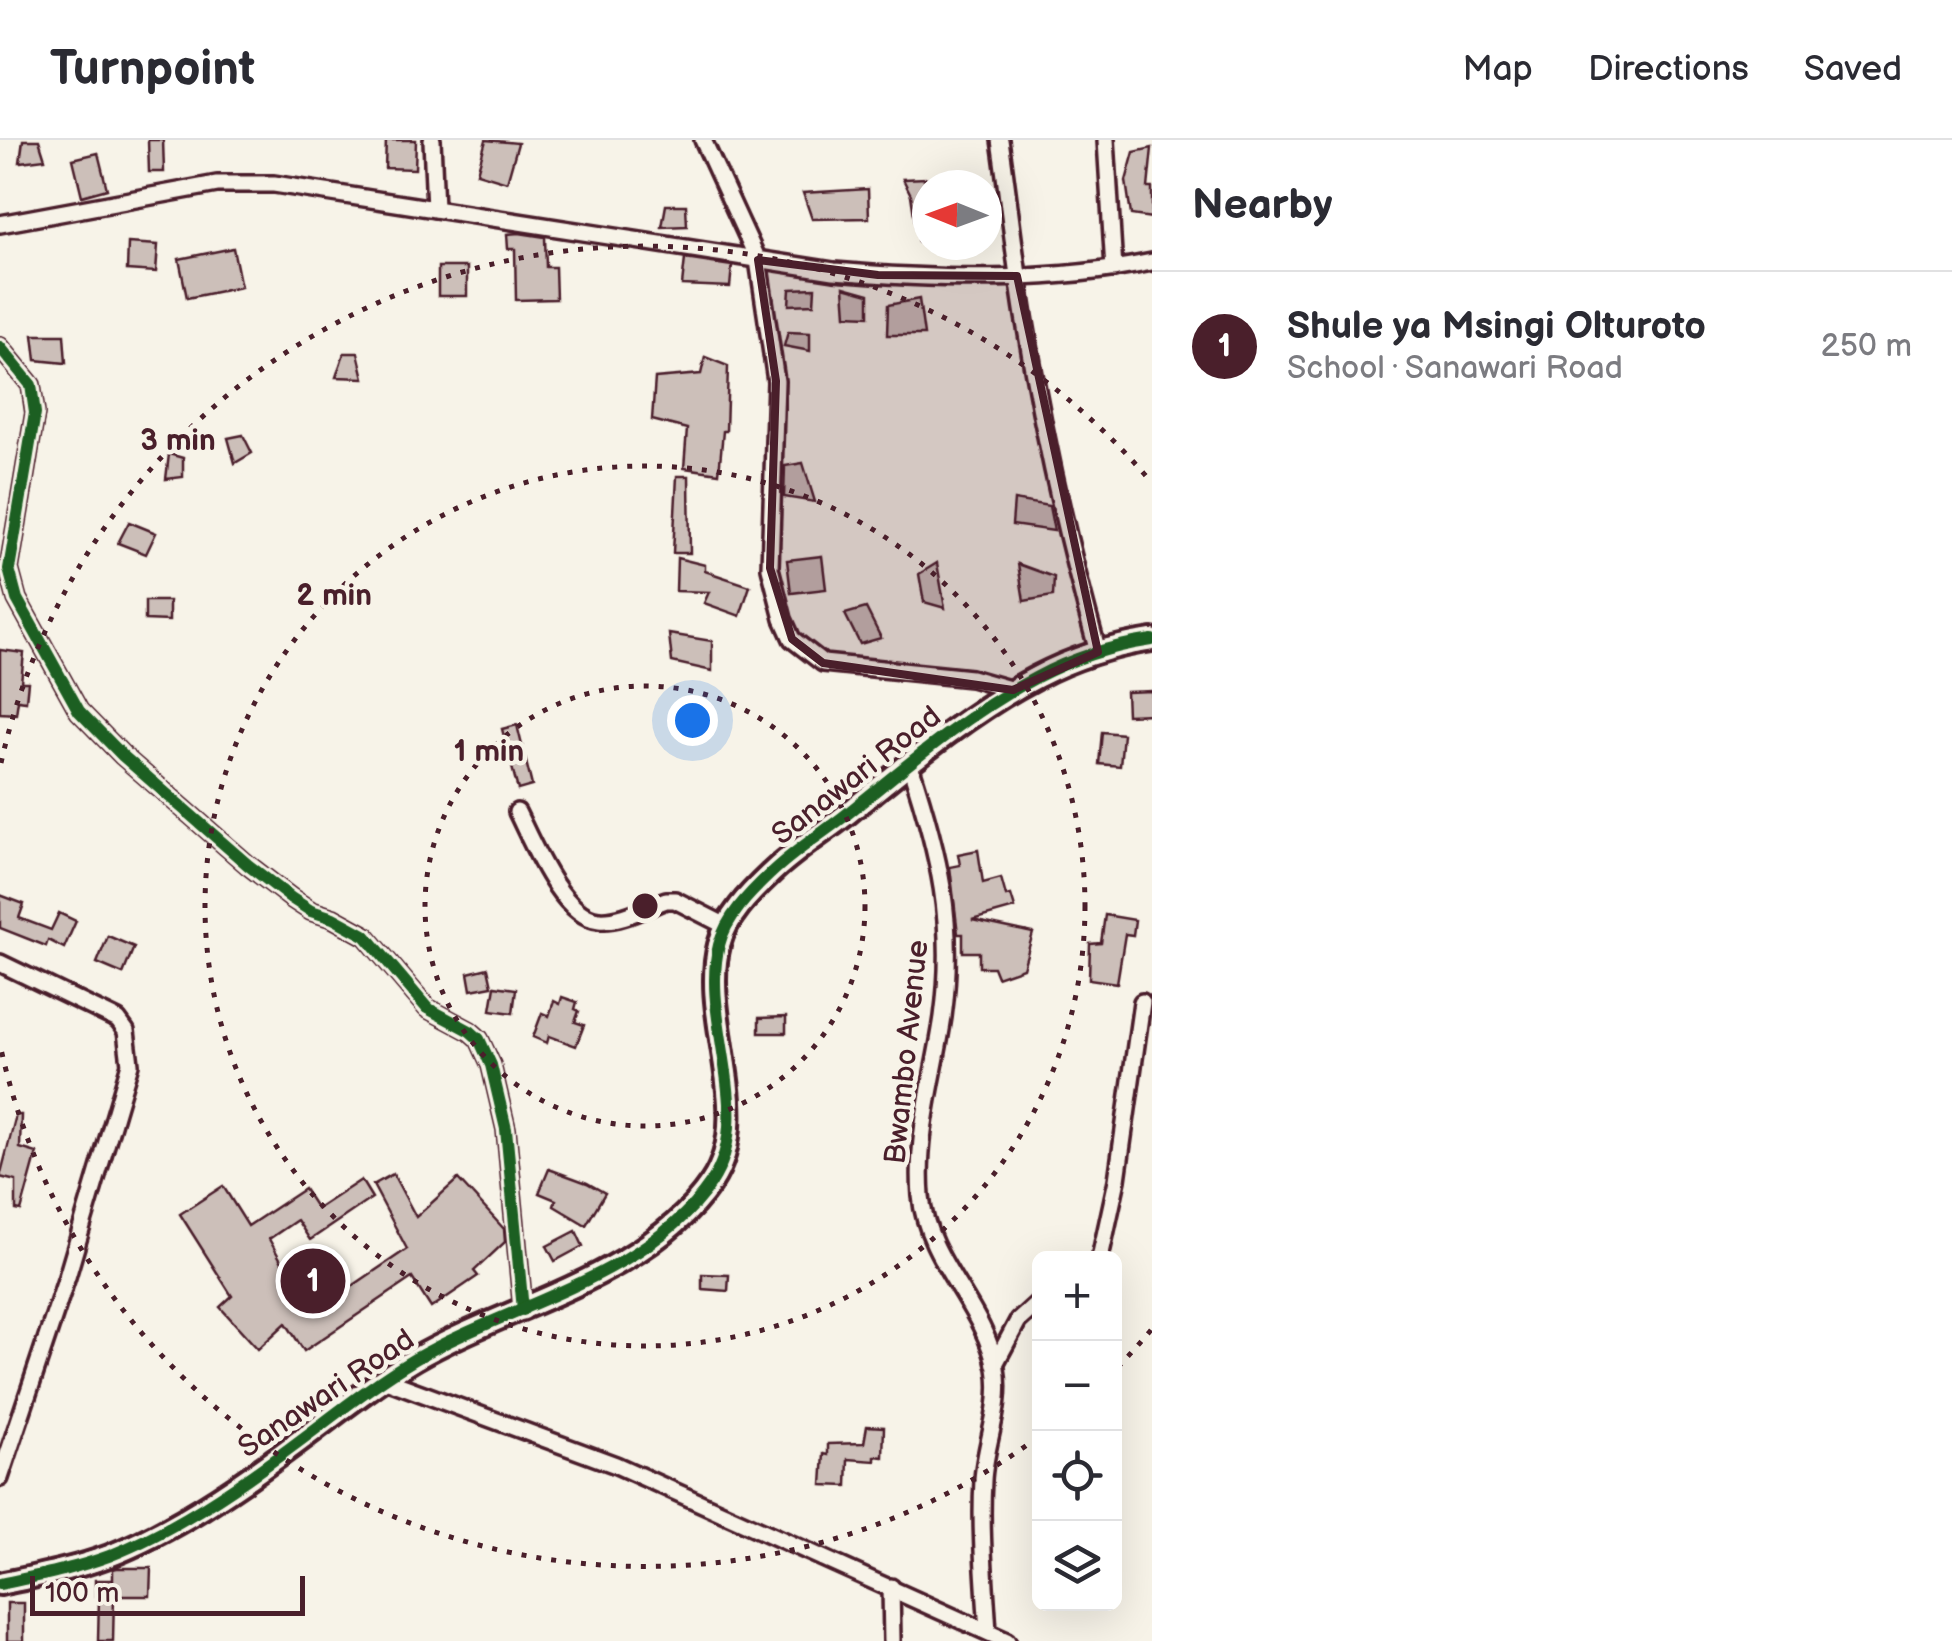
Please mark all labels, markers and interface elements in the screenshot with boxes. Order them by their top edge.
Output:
text: Turnpoint [50,41,255,98]
text: Map [1463,48,1533,91]
text: Directions [1588,48,1749,91]
text: Saved [1804,48,1902,91]
north arrow [912,170,1002,260]
text: Nearby [1192,180,1332,231]
text: Shule ya Msingi Olturoto [1287,304,1706,349]
text: 1 [1218,327,1231,366]
text: 250 m [1821,327,1912,366]
text: School · Sanawari Road [1287,349,1623,388]
text: 3 min [140,423,216,459]
text: 2 min [296,578,372,614]
your location [667,695,718,746]
street label: Sanawari Road [765,699,948,853]
text: 1 min [454,734,524,770]
centre of rings [627,888,663,924]
street label: Bwambo Avenue [877,938,937,1166]
pin: 1 [280,1244,346,1318]
map controls [1032,1251,1122,1611]
button: + [1032,1251,1122,1341]
street label: Sanawari Road [232,1322,421,1466]
button: − [1032,1341,1122,1431]
button: locate [1032,1431,1122,1521]
button: layers [1032,1521,1122,1611]
scale bar [30,1571,305,1616]
text: 100 m [45,1577,119,1610]

